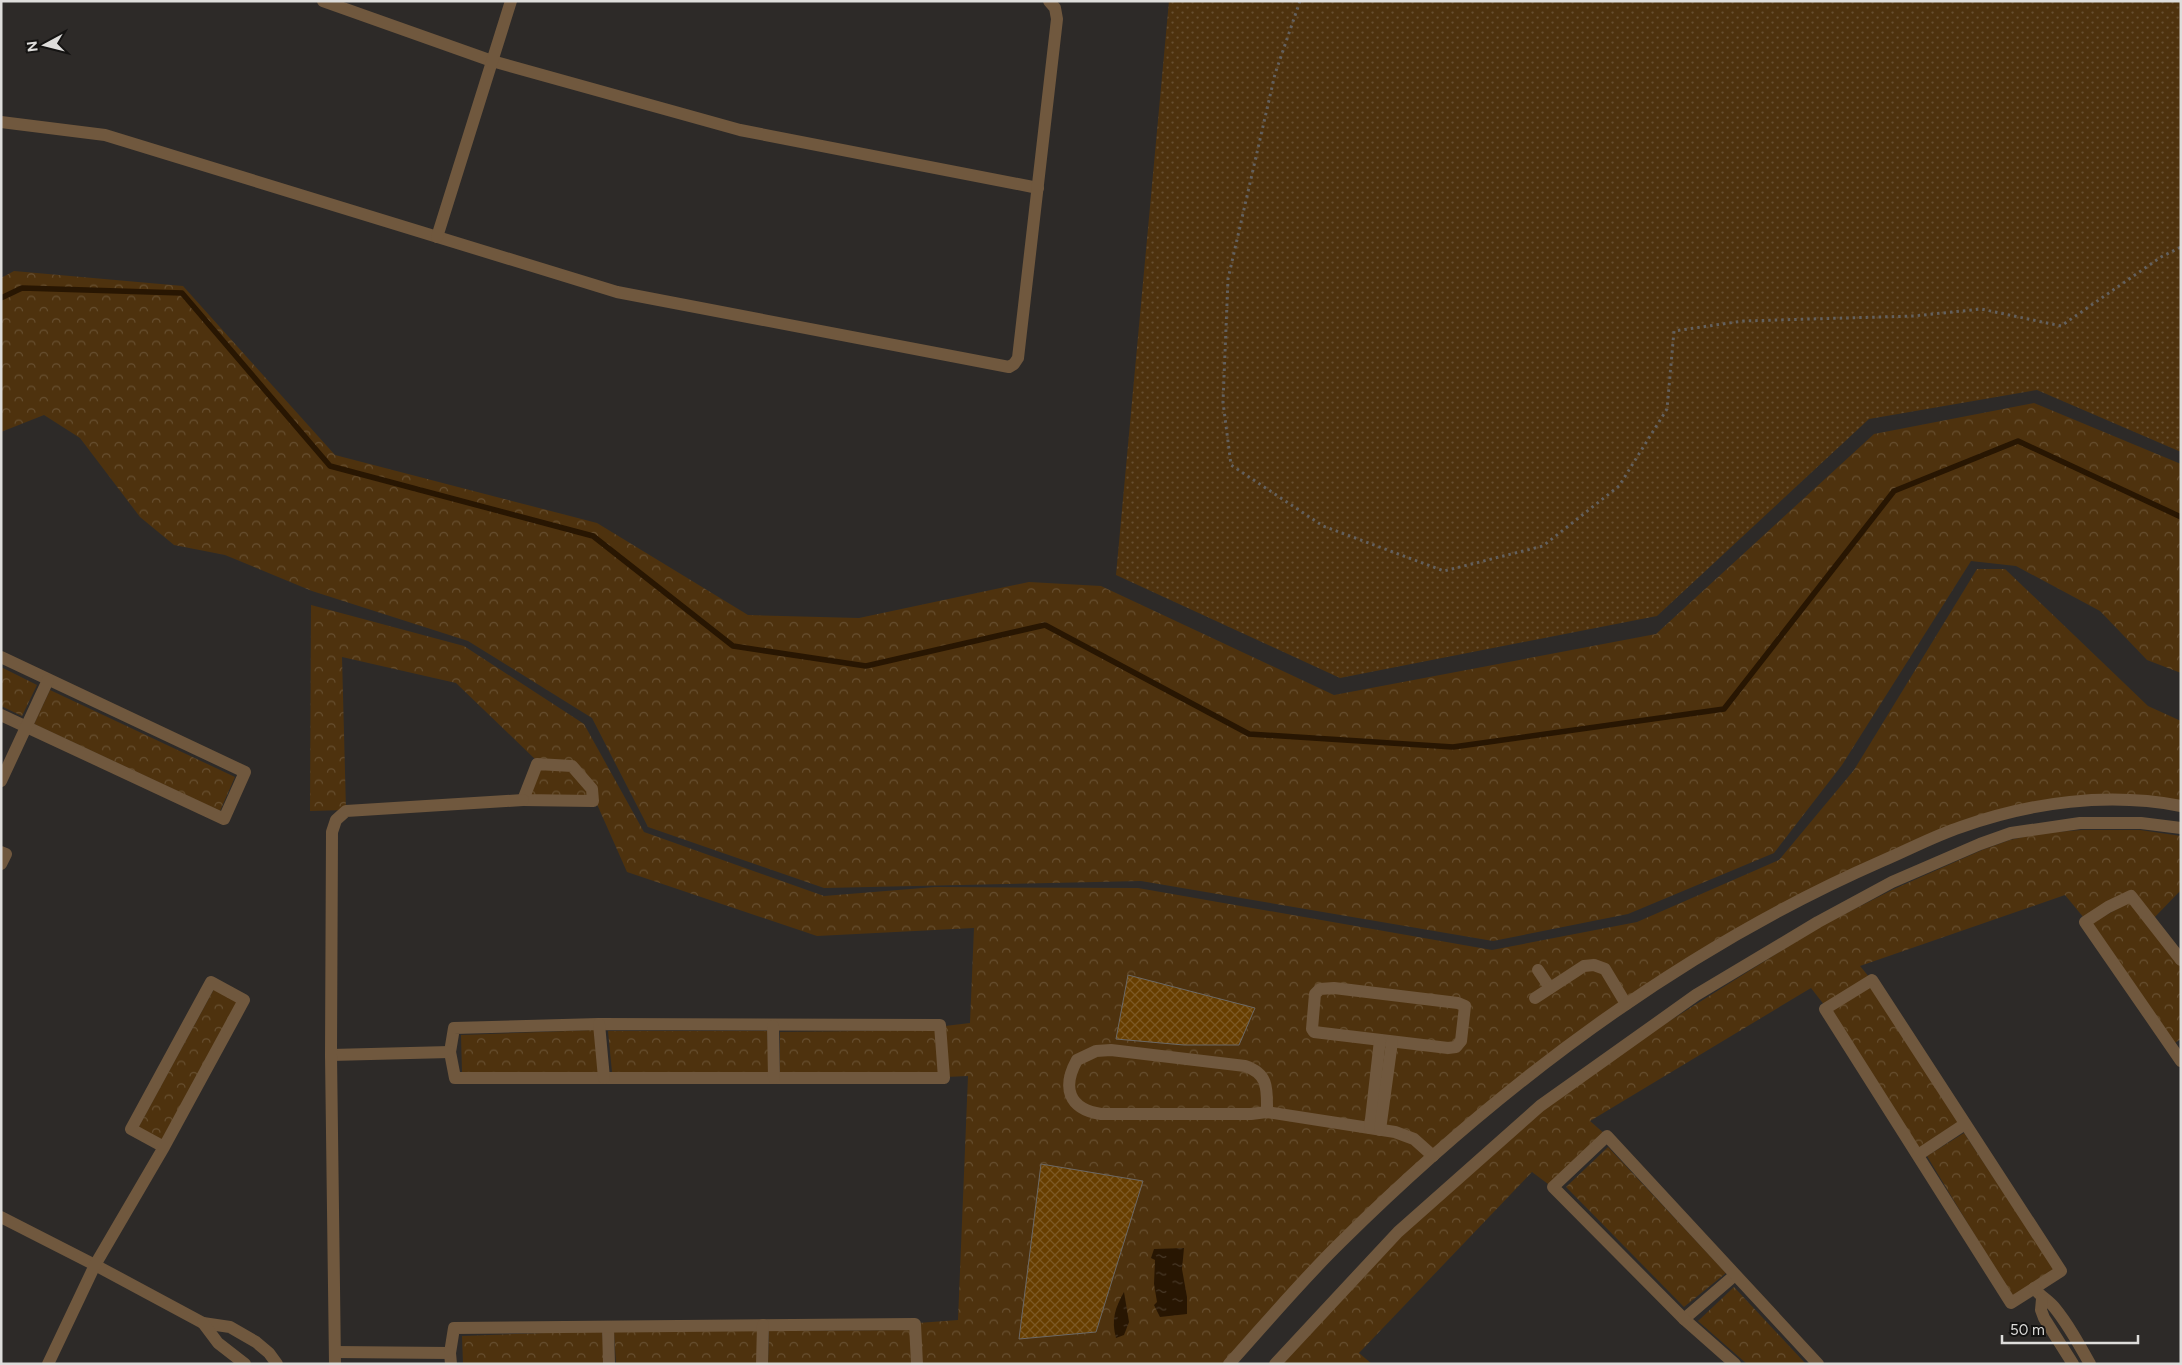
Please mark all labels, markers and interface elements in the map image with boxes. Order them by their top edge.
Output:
north arrow [20,20,70,70]
text: N [23,40,42,53]
scale bar [2002,1312,2138,1344]
text: 50 m [2010,1321,2045,1339]

